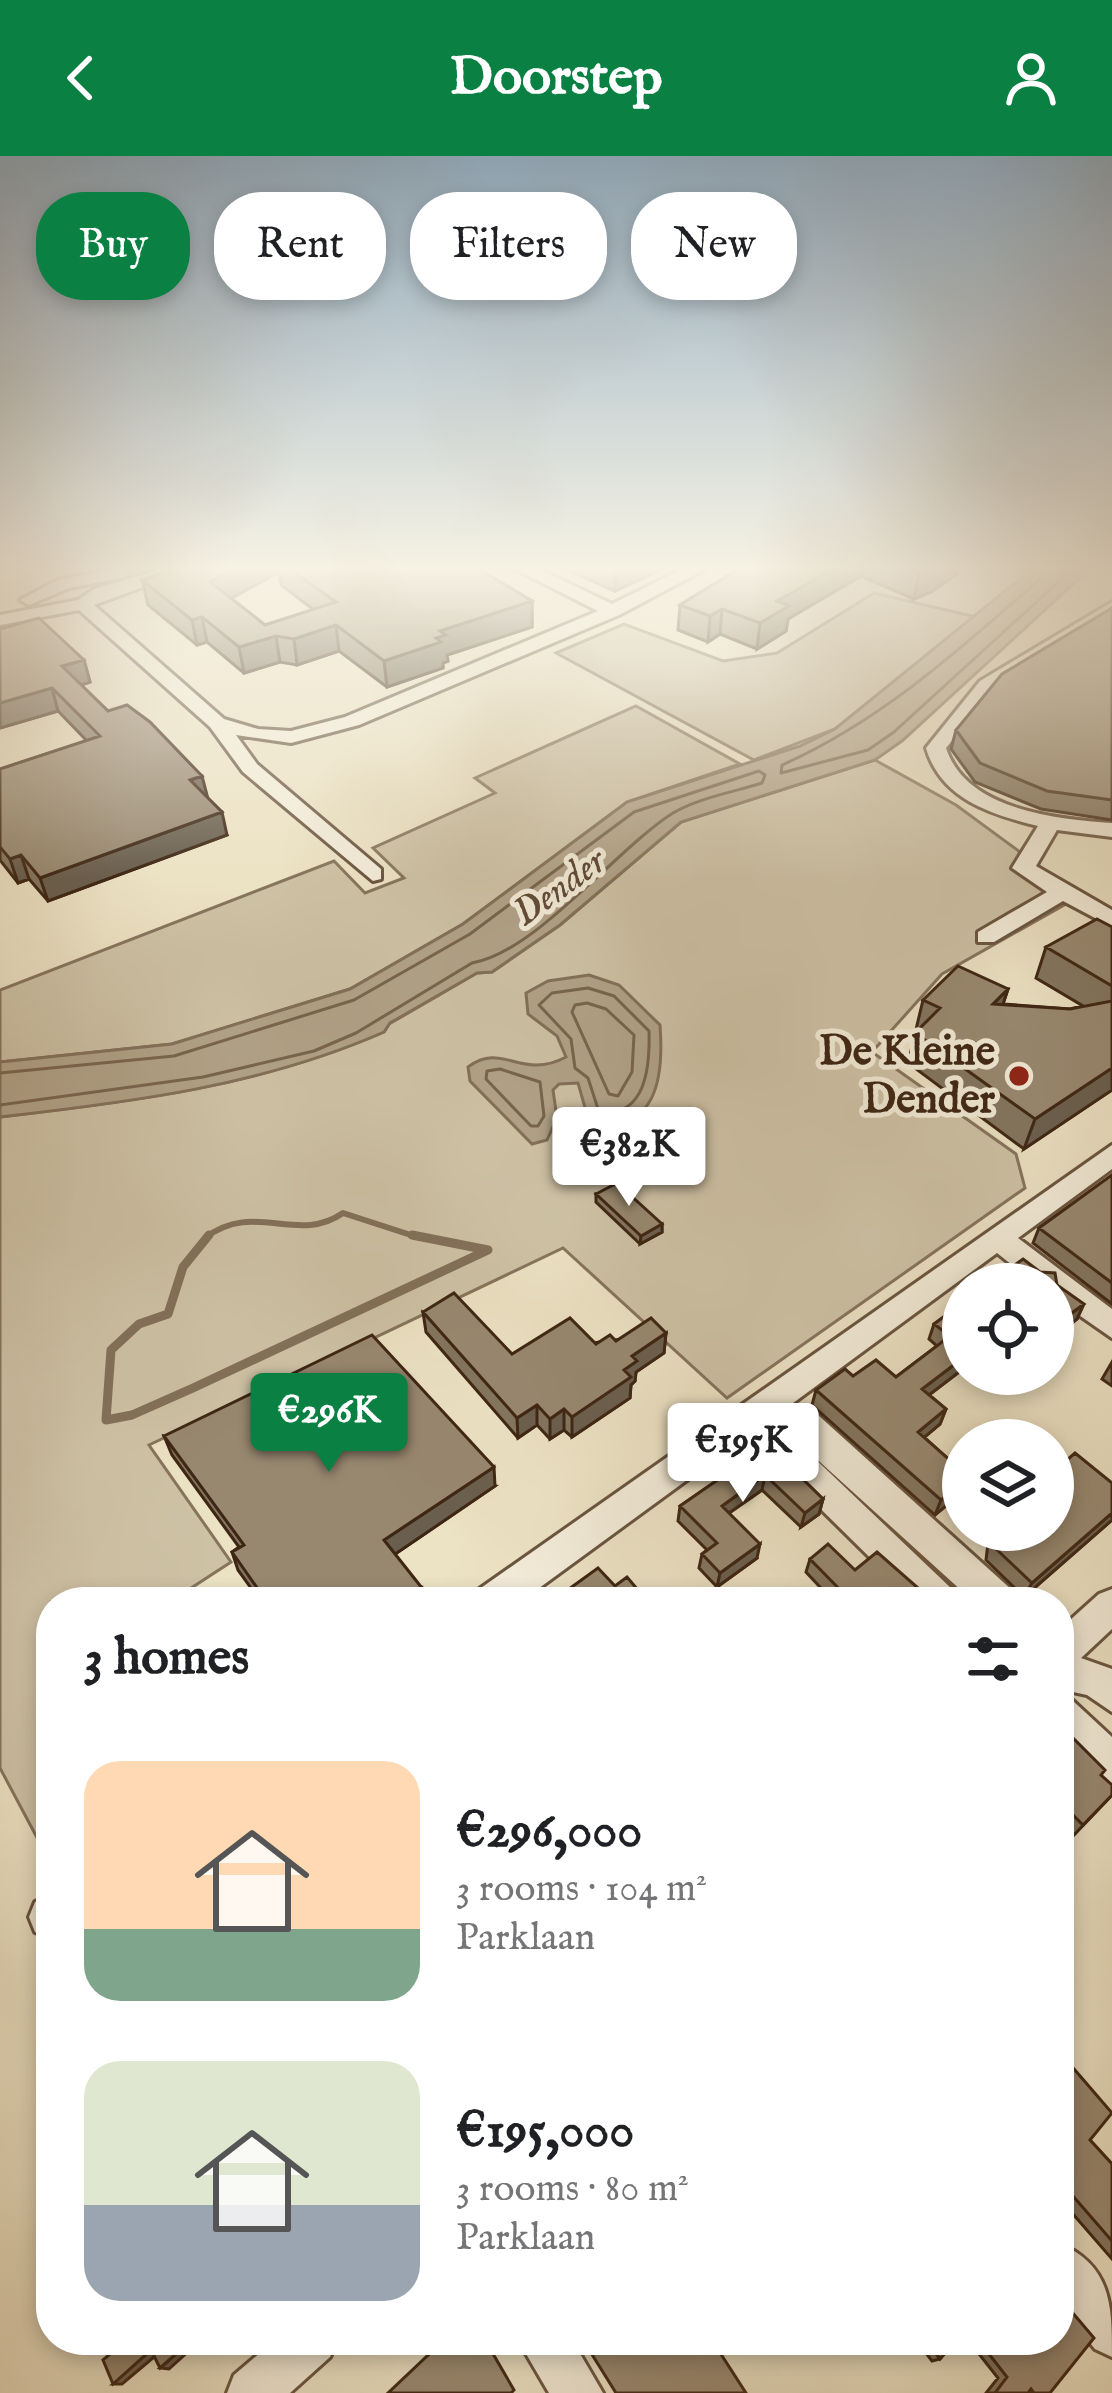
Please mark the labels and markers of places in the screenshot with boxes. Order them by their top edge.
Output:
place label: De Kleine Dender [819,1026,996,1127]
marker: De Kleine Dender [1006,1063,1032,1089]
pin: €382K [545,1107,713,1209]
pin: €296K [245,1373,413,1475]
pin: €195K [659,1403,827,1505]

